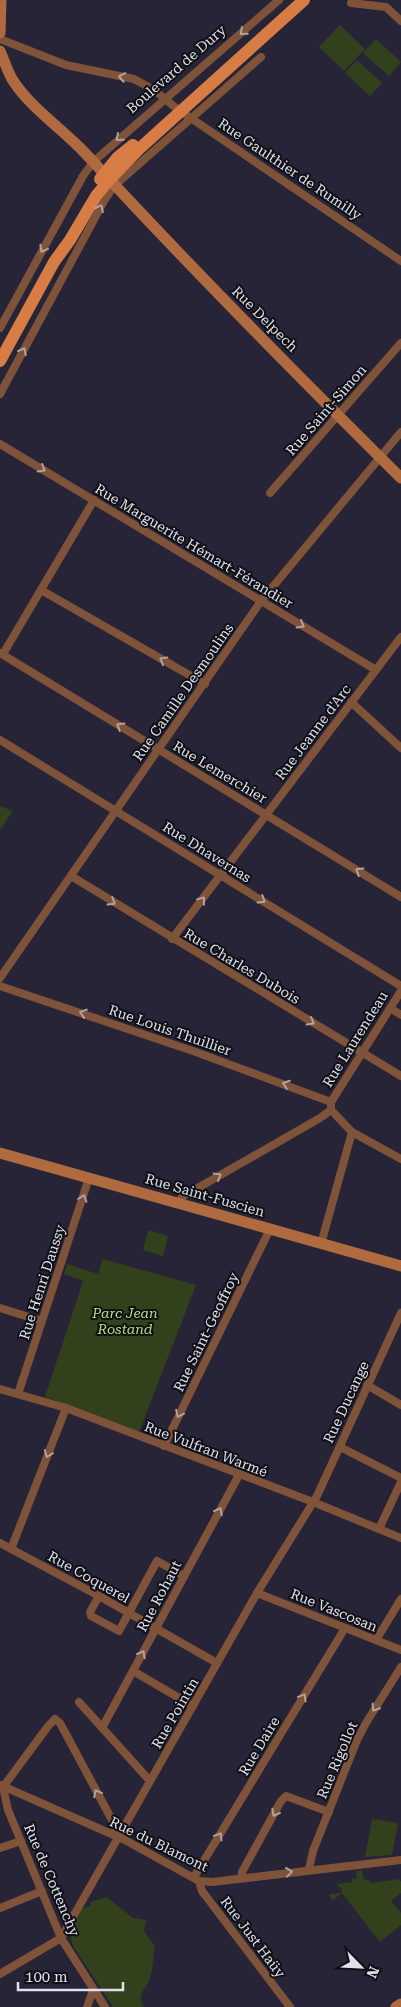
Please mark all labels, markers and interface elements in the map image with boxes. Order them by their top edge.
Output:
street label: Boulevard de Dury [123,21,229,116]
one-way arrow [239,26,248,35]
one-way arrow [117,72,126,82]
street label: Rue Gaulthier de Rumilly [215,115,365,223]
one-way arrow [116,132,125,141]
one-way arrow [94,204,104,213]
one-way arrow [39,244,49,253]
street label: Rue Delpech [229,283,301,355]
one-way arrow [17,347,27,356]
street label: Rue Saint-Simon [282,362,370,458]
one-way arrow [36,462,45,472]
street label: Rue Marguerite Hémart-Férandier [92,480,296,612]
one-way arrow [295,618,304,628]
street label: Rue Camille Desmoulins [129,620,237,764]
one-way arrow [159,656,168,666]
street label: Rue Jeanne d'Arc [272,681,354,783]
one-way arrow [116,723,125,732]
street label: Rue Lemerchier [170,738,270,806]
street label: Rue Dhavernas [160,818,254,886]
one-way arrow [356,868,365,878]
one-way arrow [257,894,266,904]
one-way arrow [107,895,116,905]
one-way arrow [196,897,204,906]
street label: Rue Charles Dubois [181,925,303,1007]
street label: Rue Laurendeau [319,988,391,1090]
street label: Rue Louis Thuillier [107,1002,233,1059]
one-way arrow [79,1009,87,1019]
one-way arrow [306,1015,315,1025]
one-way arrow [282,1080,290,1090]
street label: Rue Saint-Fuscien [143,1170,267,1220]
one-way arrow [212,1173,221,1183]
one-way arrow [77,1194,87,1203]
street label: Rue Henri Daussy [16,1222,68,1341]
street label: Rue Saint-Geoffroy [170,1269,242,1394]
park label: Parc Jean Rostand [91,1305,158,1337]
street label: Rue Ducange [320,1358,372,1446]
one-way arrow [175,1409,185,1418]
street label: Rue Vulfran Warmé [142,1418,270,1480]
one-way arrow [44,1449,54,1458]
one-way arrow [213,1508,223,1517]
street label: Rue Coquerel [45,1548,133,1606]
street label: Rue Rohaut [134,1558,184,1634]
street label: Rue Vascosan [288,1585,380,1635]
one-way arrow [136,1651,146,1660]
street label: Rue Pointin [148,1675,202,1751]
one-way arrow [297,1693,307,1702]
one-way arrow [372,1703,381,1712]
street label: Rue Daire [235,1714,283,1778]
street label: Rue Rigollot [314,1719,360,1801]
one-way arrow [94,1790,104,1799]
one-way arrow [271,1808,281,1817]
street label: Rue du Blamont [107,1813,211,1875]
street label: Rue de Cottenchy [21,1821,83,1939]
one-way arrow [213,1832,222,1841]
one-way arrow [285,1867,293,1878]
street label: Rue Just Haüy [217,1893,289,1981]
north arrow [336,1942,386,1992]
scale bar [18,1960,122,1992]
text: N [363,1964,382,1981]
text: 100 m [25,1968,68,1986]

